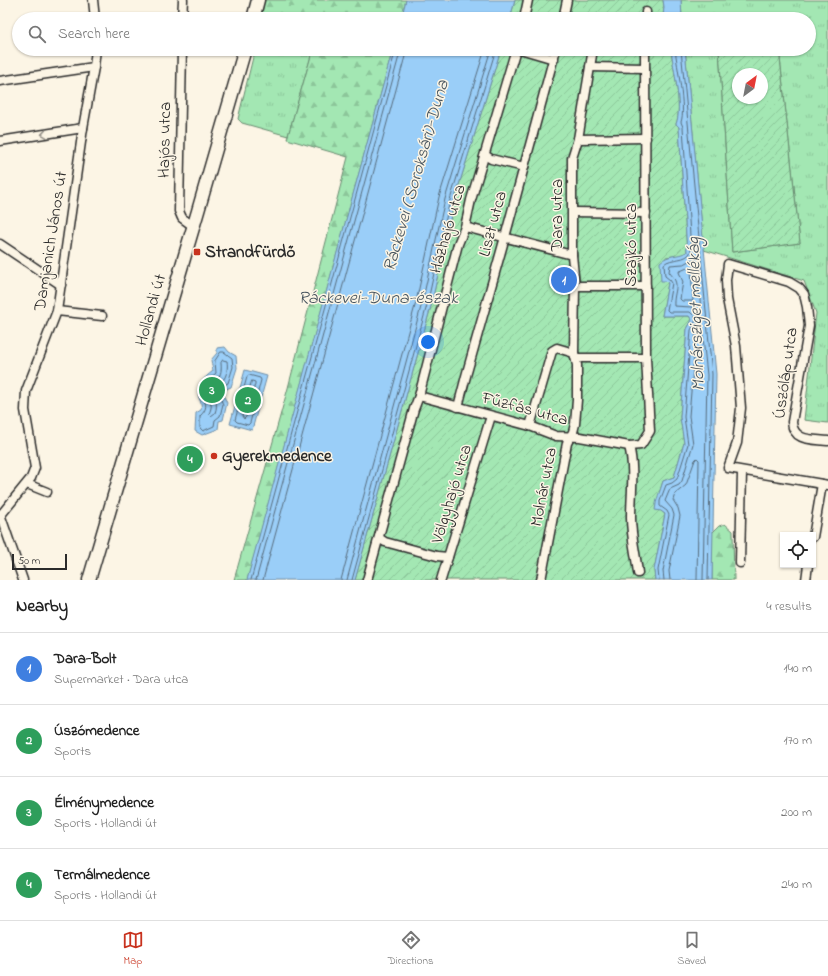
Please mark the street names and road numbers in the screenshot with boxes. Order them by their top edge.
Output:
street label: Hajós utca [152,102,178,178]
street label: Damjanich János út [27,169,74,314]
street label: Dara utca [545,179,570,252]
street label: Házhajó utca [423,182,473,276]
street label: Liszt utca [472,188,514,260]
street label: Szajkó utca [619,203,644,287]
street label: Hollandi út [129,271,173,349]
street label: Úszóláp utca [767,326,805,420]
street label: Fűzfás utca [478,385,571,432]
street label: Völgyhajó utca [425,442,481,548]
street label: Molnár utca [524,445,564,529]

